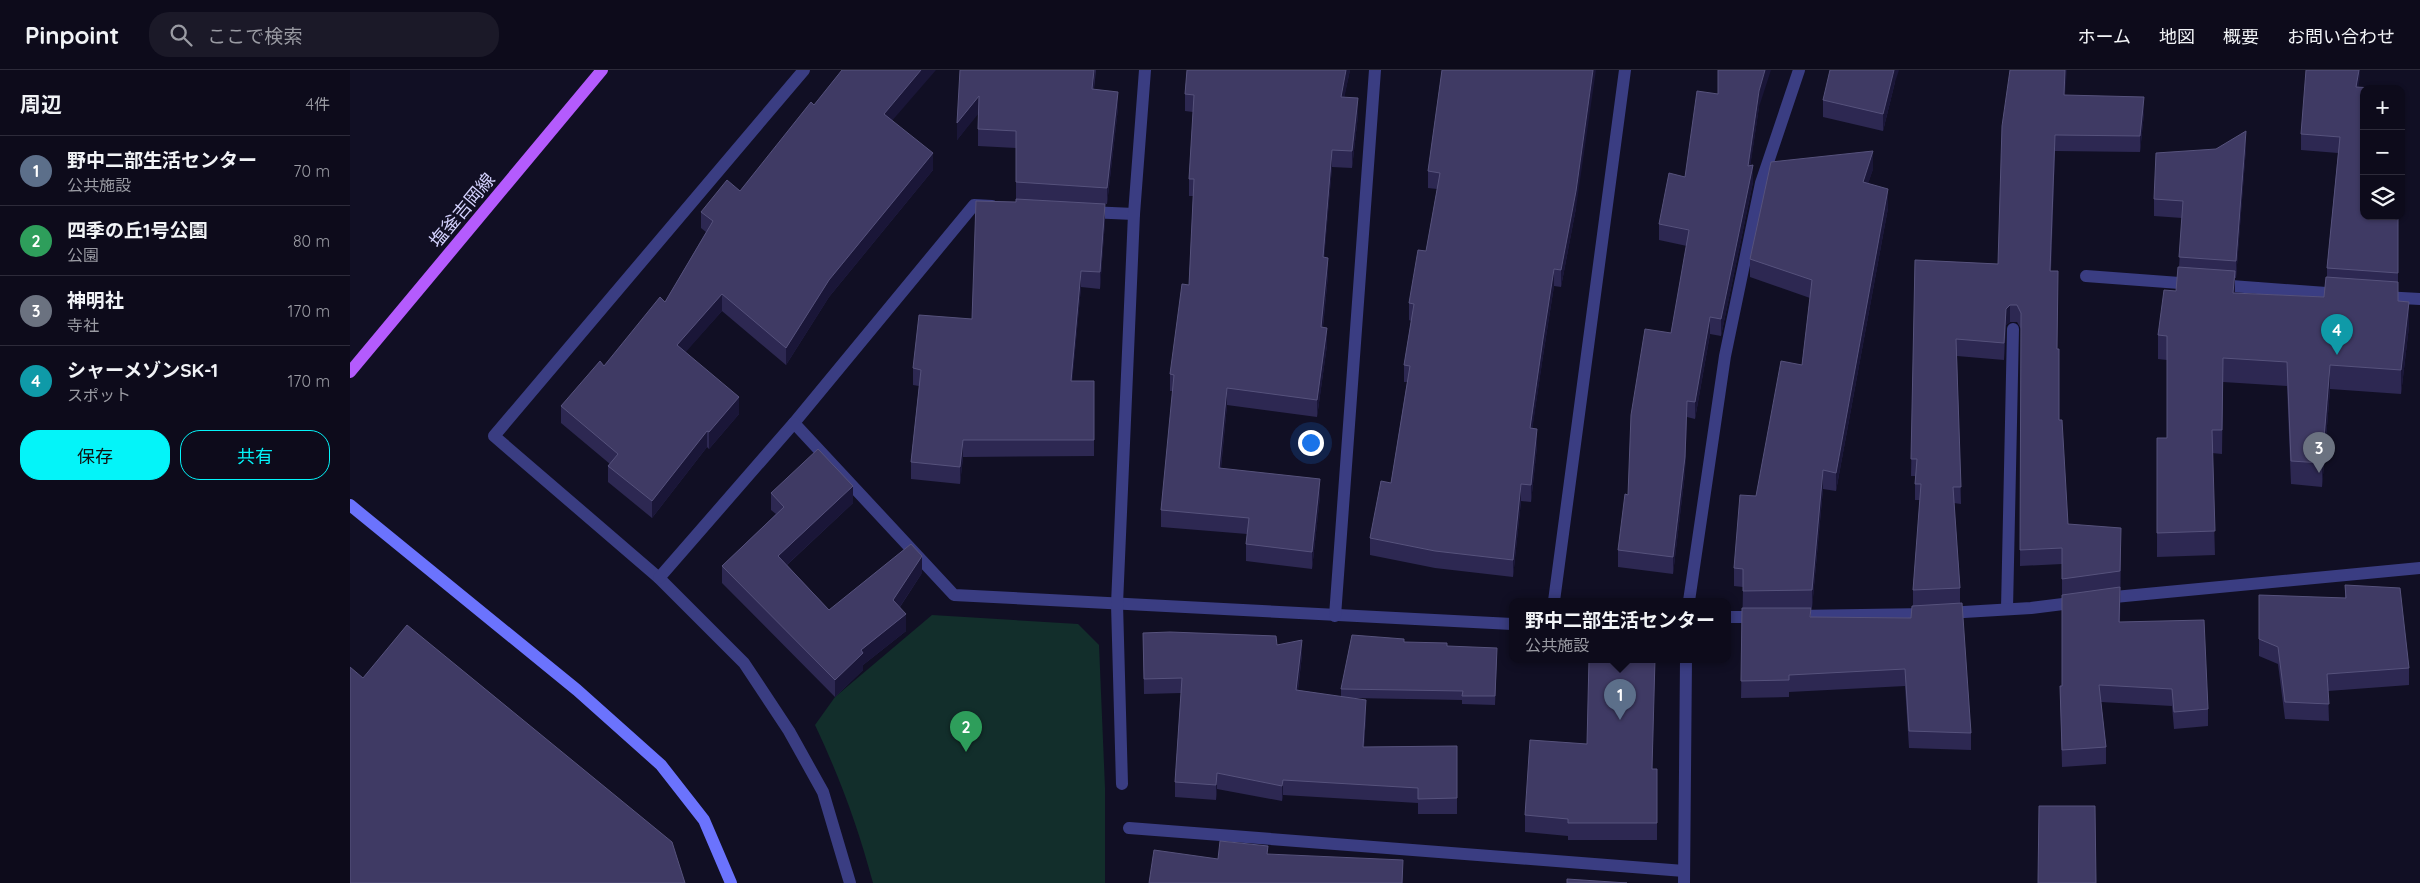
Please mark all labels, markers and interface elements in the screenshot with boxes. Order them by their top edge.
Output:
search box [149,12,499,57]
text: Pinpoint [25,20,119,50]
icon: search [167,21,195,49]
text: ここで検索 [207,24,302,48]
text: ホーム [2078,25,2131,48]
text: 地図 [2159,25,2195,48]
text: 概要 [2223,25,2259,48]
text: お問い合わせ [2287,25,2395,48]
map controls [2360,85,2405,220]
button: + [2360,85,2405,130]
text: 周辺 [20,91,62,117]
text: 4件 [306,94,330,114]
button: − [2360,130,2405,175]
text: 野中二部生活センター [67,148,257,172]
text: 1 [33,161,39,181]
text: 70 m [293,161,330,181]
street label: 塩釜吉岡線 [424,168,500,252]
text: 公共施設 [67,175,131,195]
button: layers [2360,175,2405,220]
text: 四季の丘1号公園 [67,218,207,242]
text: 2 [31,231,41,251]
text: 80 m [293,231,330,251]
text: 公園 [67,245,99,265]
text: 神明社 [67,288,124,312]
text: 3 [32,301,40,321]
text: 170 m [287,301,330,321]
pin: 4 [2321,314,2353,355]
text: 寺社 [67,315,99,335]
text: シャーメゾンSK-1 [67,358,218,382]
text: 4 [31,371,41,391]
text: 170 m [287,371,330,391]
text: スポット [67,385,131,405]
button: 保存 [20,430,170,480]
button: 共有 [180,430,330,480]
your location [1298,430,1324,456]
pin: 3 [2303,432,2335,473]
popup [1509,598,1731,663]
text: 野中二部生活センター [1525,608,1715,632]
text: 公共施設 [1525,635,1589,655]
pin: 1 [1604,679,1636,720]
pin: 2 [950,711,982,752]

